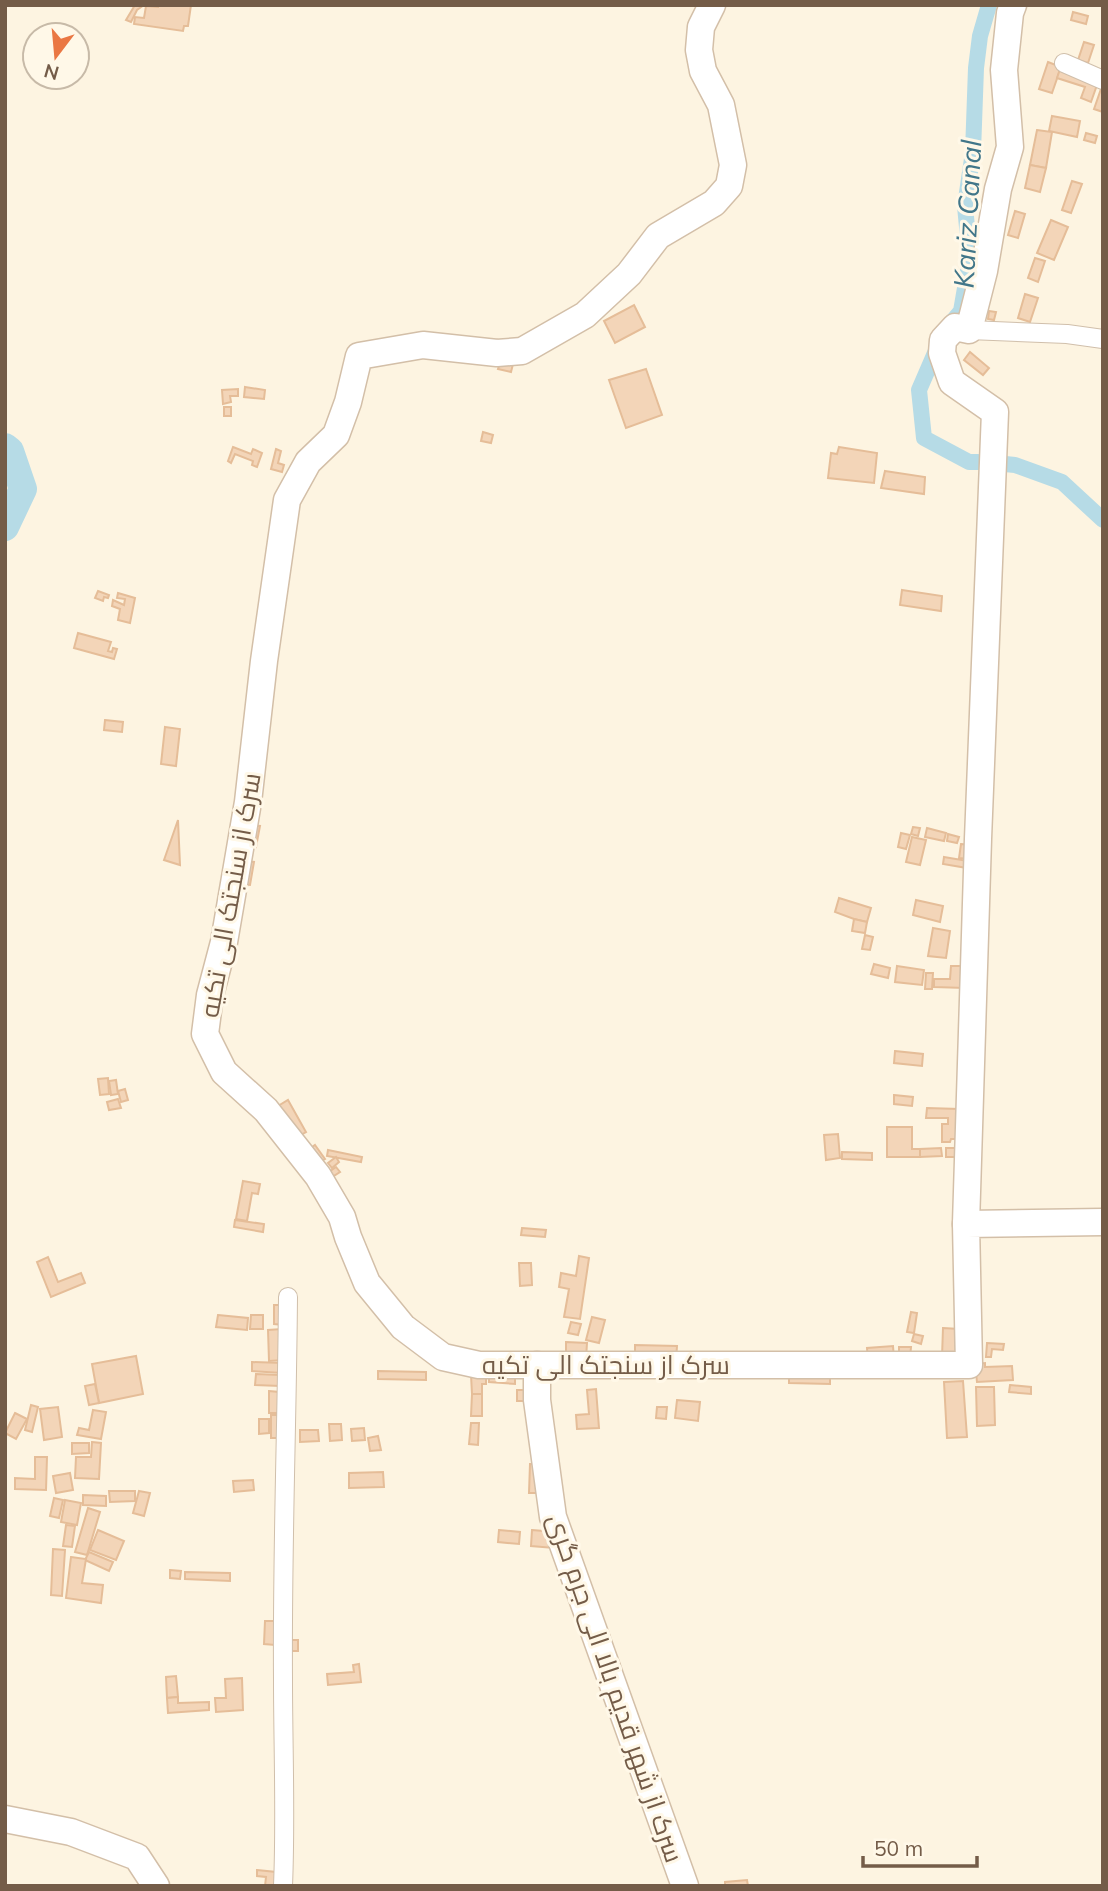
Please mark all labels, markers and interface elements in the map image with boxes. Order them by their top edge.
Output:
north arrow [21,21,91,91]
text: N [41,59,62,86]
water label: Kariz Canal [946,139,988,289]
street label: سرک از سنجتک الی تکیه [192,770,268,1020]
street label: سرک از سنجتک الی تکیه [482,1348,730,1381]
street label: سرک از شهر قدیم بالا الی جرم گری [539,1509,691,1867]
scale bar [863,1825,977,1869]
text: 50 m [874,1835,923,1861]

